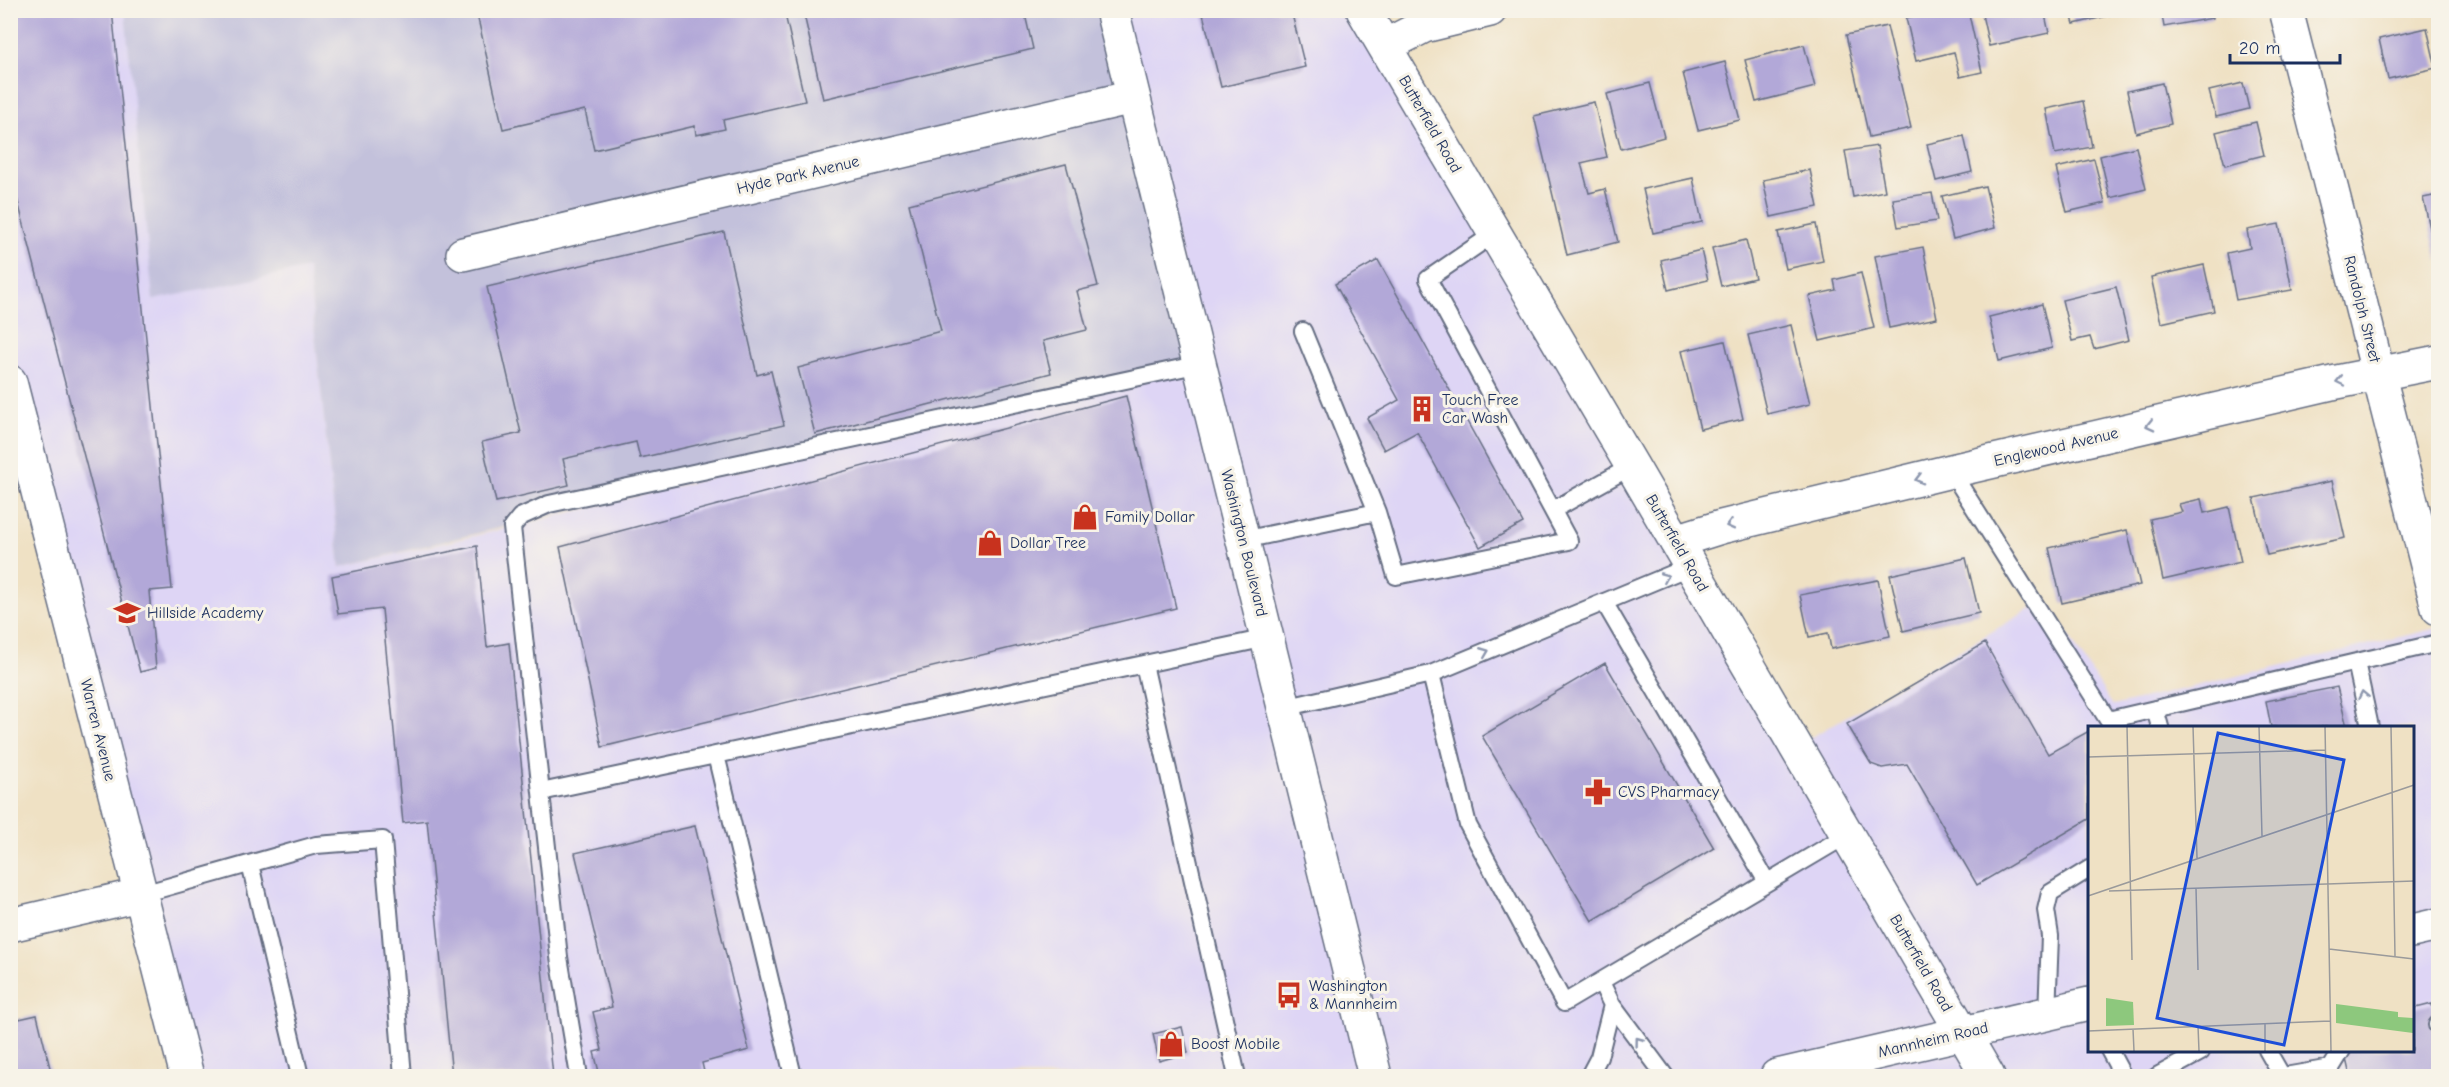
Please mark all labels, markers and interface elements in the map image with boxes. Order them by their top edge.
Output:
scale bar [2230,27,2340,65]
text: 20 m [2239,38,2280,59]
street label: Butterfield Road [1395,72,1465,176]
street label: Hyde Park Avenue [735,152,861,198]
street label: Randolph Street [2340,254,2384,365]
one-way arrow [2335,374,2345,387]
place label: Touch Free Car Wash [1442,391,1518,427]
building icon: Touch Free Car Wash [1407,394,1437,424]
one-way arrow [2145,418,2155,431]
street label: Englewood Avenue [1992,424,2120,470]
street label: Washington Boulevard [1217,468,1271,618]
one-way arrow [1914,472,1924,485]
street label: Butterfield Road [1642,491,1712,595]
shop icon: Family Dollar [1070,502,1100,532]
place label: Family Dollar [1105,508,1195,526]
one-way arrow [1725,517,1735,530]
shop icon: Dollar Tree [975,528,1005,558]
place label: Dollar Tree [1010,534,1086,552]
one-way arrow [1658,572,1669,584]
school or university icon: Hillside Academy [112,598,142,628]
place label: Hillside Academy [147,604,264,622]
one-way arrow [1478,647,1489,659]
street label: Warren Avenue [77,677,119,783]
one-way arrow [2357,690,2370,700]
inset map [2088,726,2413,1051]
pharmacy icon: CVS Pharmacy [1583,777,1613,807]
place label: CVS Pharmacy [1618,783,1720,801]
street label: Butterfield Road [1886,911,1956,1015]
place label: Washington & Mannheim [1309,977,1397,1013]
bus stop icon: Washington & Mannheim [1274,980,1304,1010]
street label: Mannheim Road [1876,1019,1990,1061]
shop icon: Boost Mobile [1156,1029,1186,1059]
place label: Boost Mobile [1191,1035,1280,1053]
one-way arrow [1635,1036,1646,1047]

